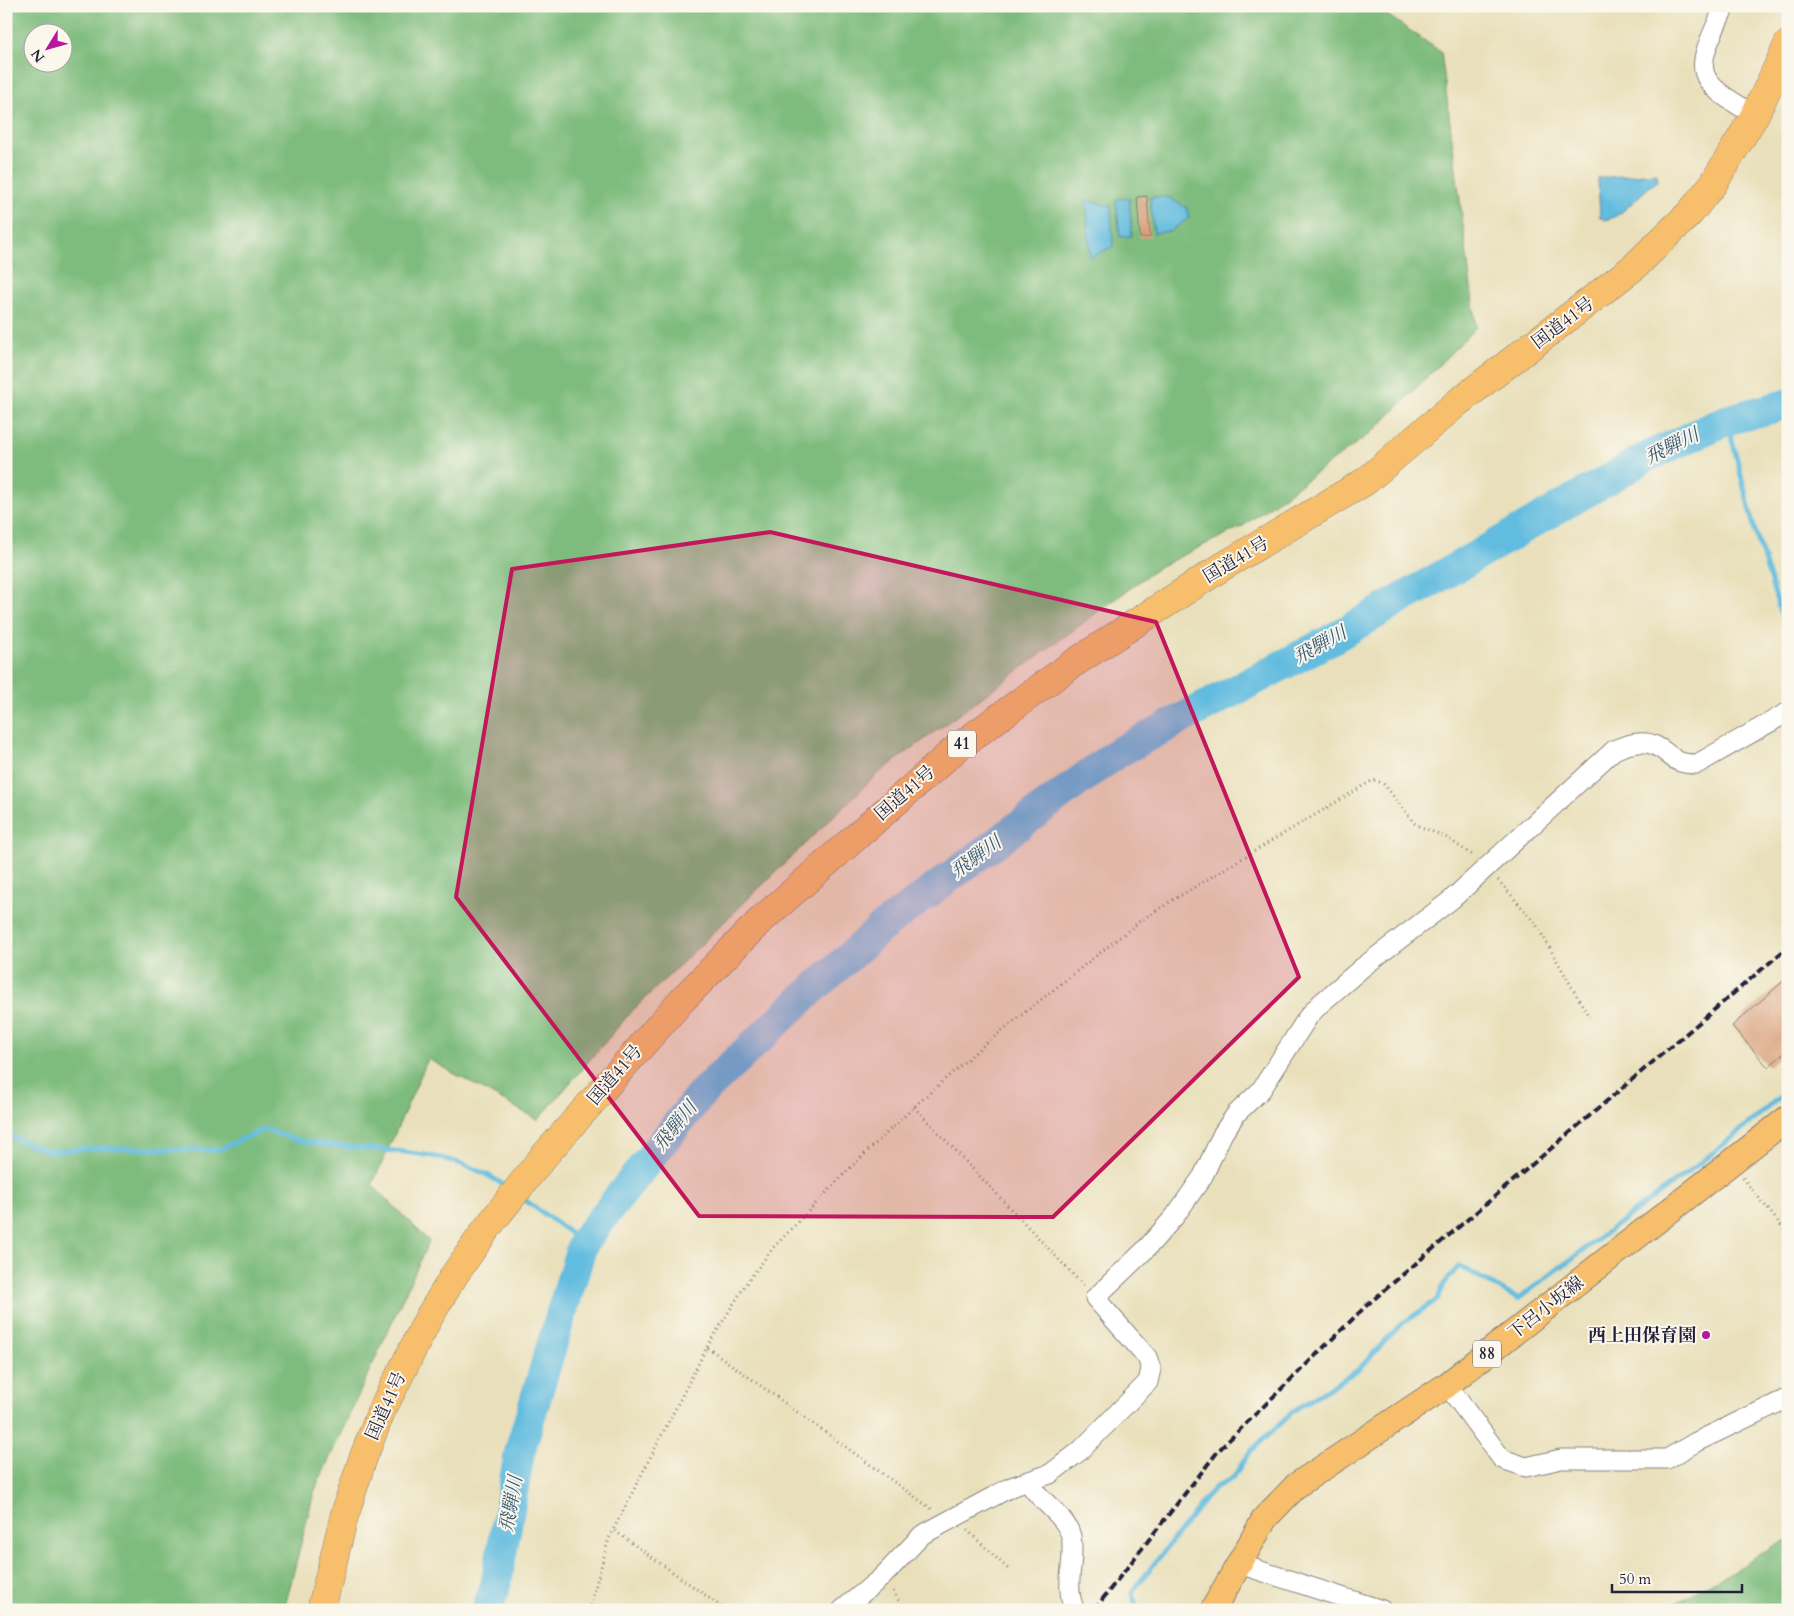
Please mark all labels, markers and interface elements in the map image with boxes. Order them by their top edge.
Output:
north arrow [22,22,72,72]
text: N [27,45,49,66]
street label: 国道41号 [1527,291,1599,355]
water label: 飛騨川 [1641,421,1705,470]
street label: 国道41号 [1199,531,1273,589]
water label: 飛騨川 [1289,619,1353,670]
road number: 41 [948,731,976,758]
street label: 国道41号 [869,760,941,826]
water label: 飛騨川 [945,829,1008,884]
street label: 国道41号 [582,1039,648,1111]
water label: 飛騨川 [647,1094,704,1156]
street label: 下呂小坂線 [1503,1270,1589,1346]
place label: 西上田保育園 [1588,1323,1696,1348]
marker: 西上田保育園 [1700,1329,1712,1341]
road number: 88 [1473,1340,1501,1368]
street label: 国道41号 [360,1368,412,1444]
water label: 飛騨川 [493,1472,529,1534]
scale bar [1612,1561,1742,1593]
text: 50 m [1619,1569,1651,1589]

